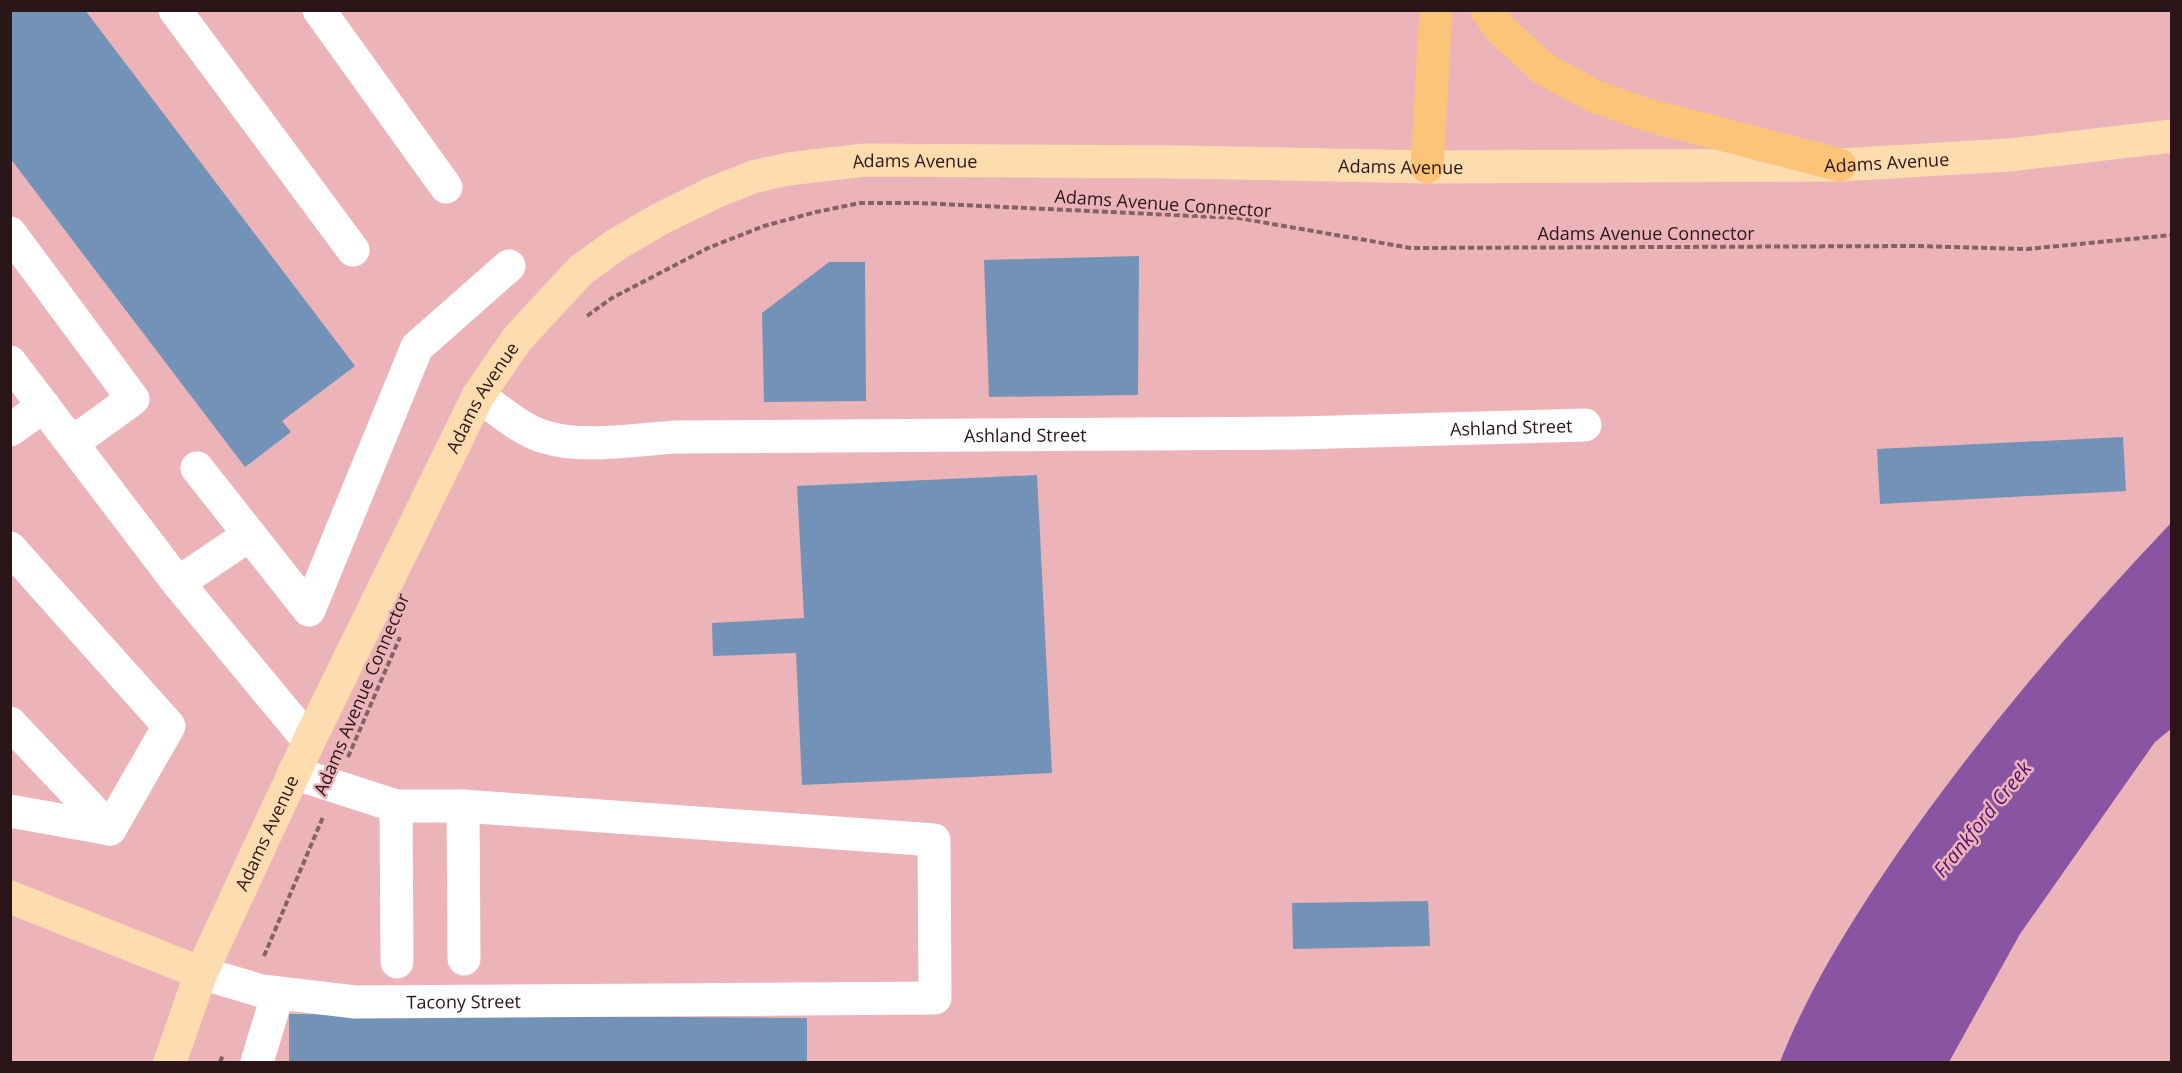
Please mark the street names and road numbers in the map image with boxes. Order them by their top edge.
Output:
street label: Adams Avenue [1824,147,1950,177]
street label: Adams Avenue [851,148,977,173]
street label: Adams Avenue [1338,153,1463,179]
street label: Adams Avenue Connector [1054,183,1273,223]
street label: Adams Avenue Connector [1537,221,1755,245]
street label: Adams Avenue [440,337,524,457]
street label: Ashland Street [1450,413,1573,441]
street label: Ashland Street [964,422,1087,447]
street label: Adams Avenue Connector [308,589,415,799]
street label: Adams Avenue [229,771,304,894]
street label: Tacony Street [406,989,521,1014]

